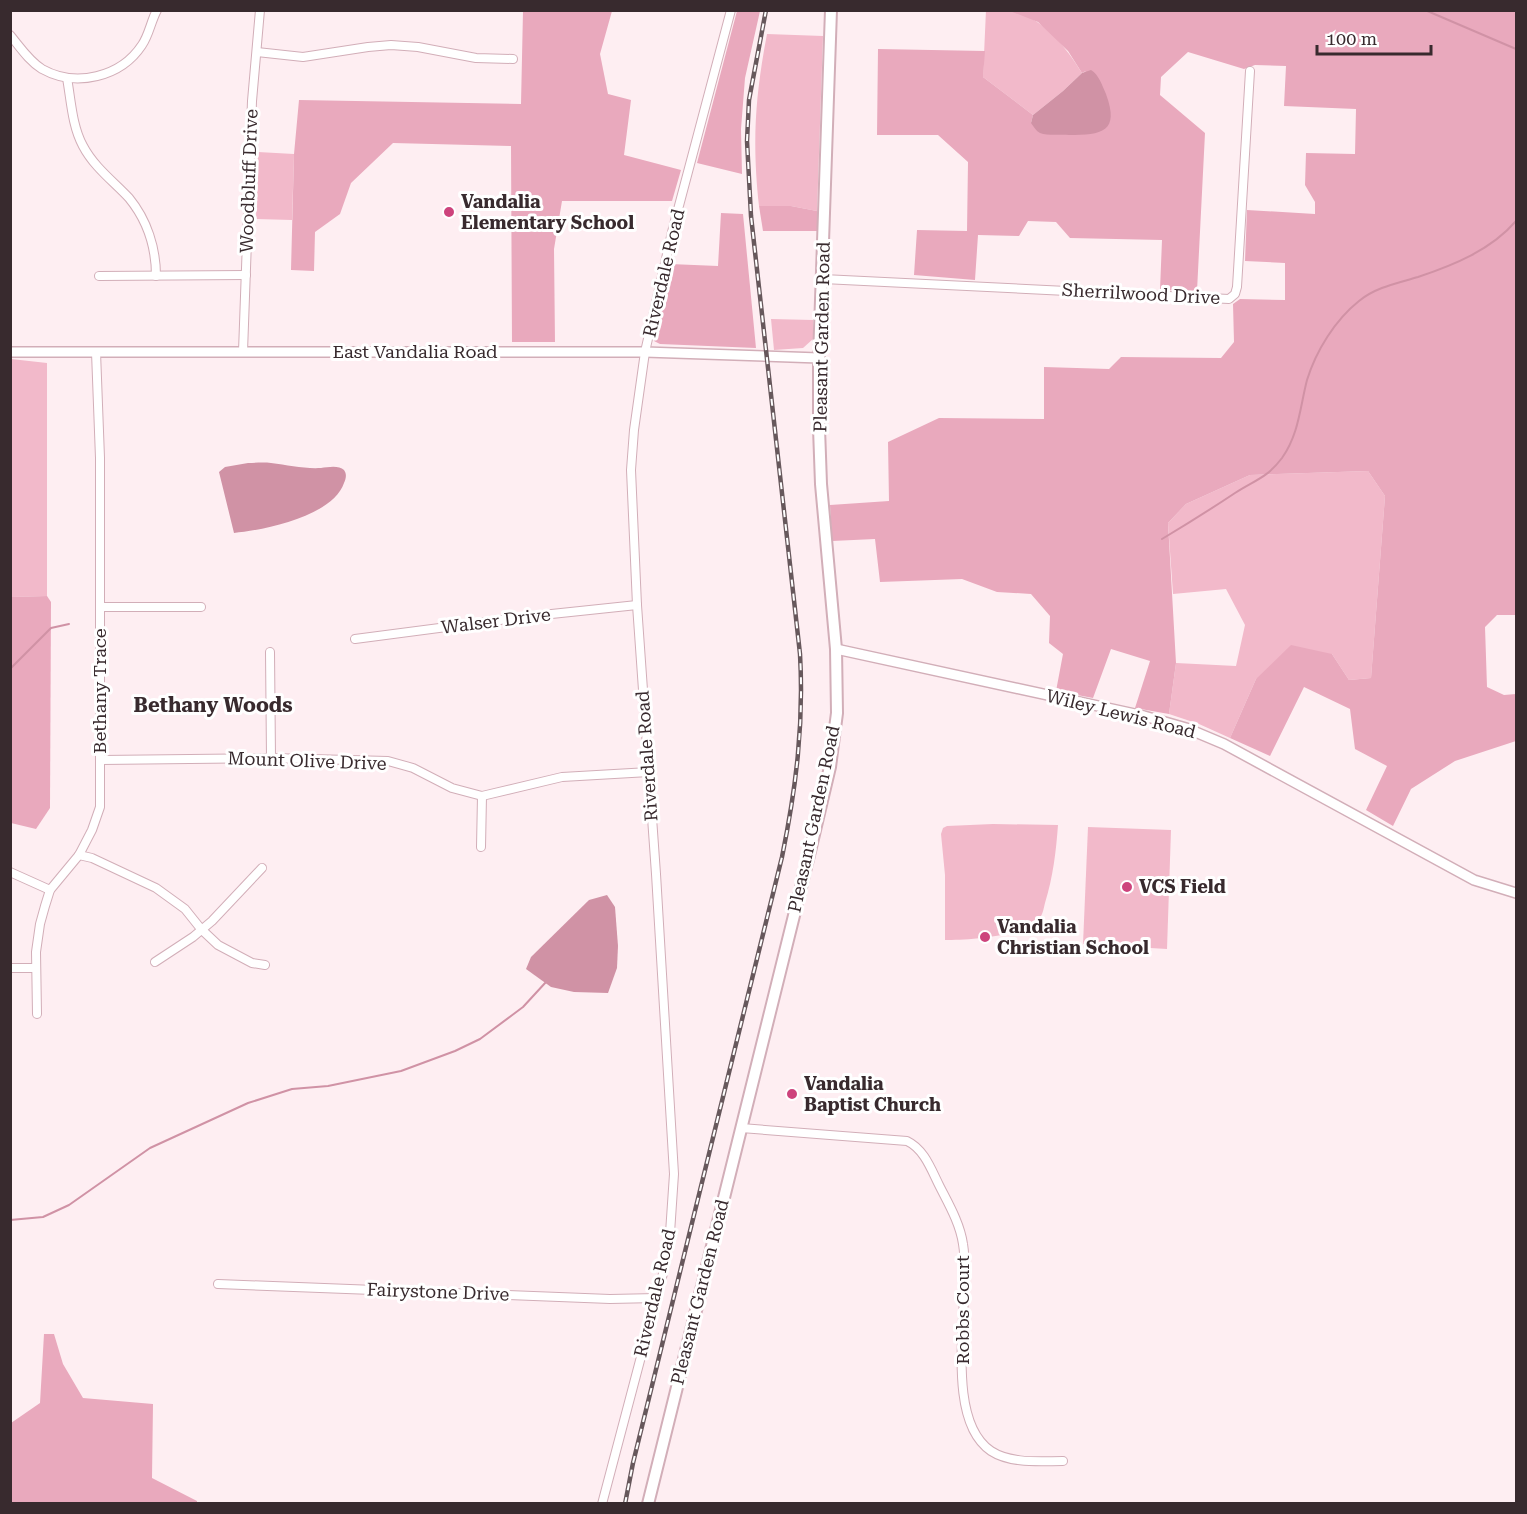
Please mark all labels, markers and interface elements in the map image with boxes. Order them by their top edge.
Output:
scale bar [1317,18,1431,56]
text: 100 m [1326,28,1377,49]
street label: Woodbluff Drive [235,108,262,253]
place label: Vandalia Elementary School [461,191,634,233]
marker: Vandalia Elementary School [442,205,456,219]
street label: Riverdale Road [639,206,689,339]
street label: Pleasant Garden Road [809,241,834,433]
street label: Sherrilwood Drive [1061,279,1221,308]
street label: East Vandalia Road [332,341,498,362]
street label: Walser Drive [440,603,552,638]
street label: Bethany Trace [89,628,110,754]
street label: Wiley Lewis Road [1044,685,1199,742]
street label: Riverdale Road [631,690,662,822]
district label: Bethany Woods [133,693,293,717]
street label: Pleasant Garden Road [783,723,844,914]
street label: Mount Olive Drive [227,747,387,774]
place label: VCS Field [1139,876,1226,897]
marker: VCS Field [1120,880,1134,894]
place label: Vandalia Christian School [997,916,1149,958]
marker: Vandalia Christian School [978,930,992,944]
place label: Vandalia Baptist Church [804,1073,941,1115]
marker: Vandalia Baptist Church [785,1087,799,1101]
street label: Pleasant Garden Road [666,1196,733,1387]
street label: Riverdale Road [630,1226,680,1359]
street label: Robbs Court [952,1255,973,1365]
street label: Fairystone Drive [366,1279,510,1304]

